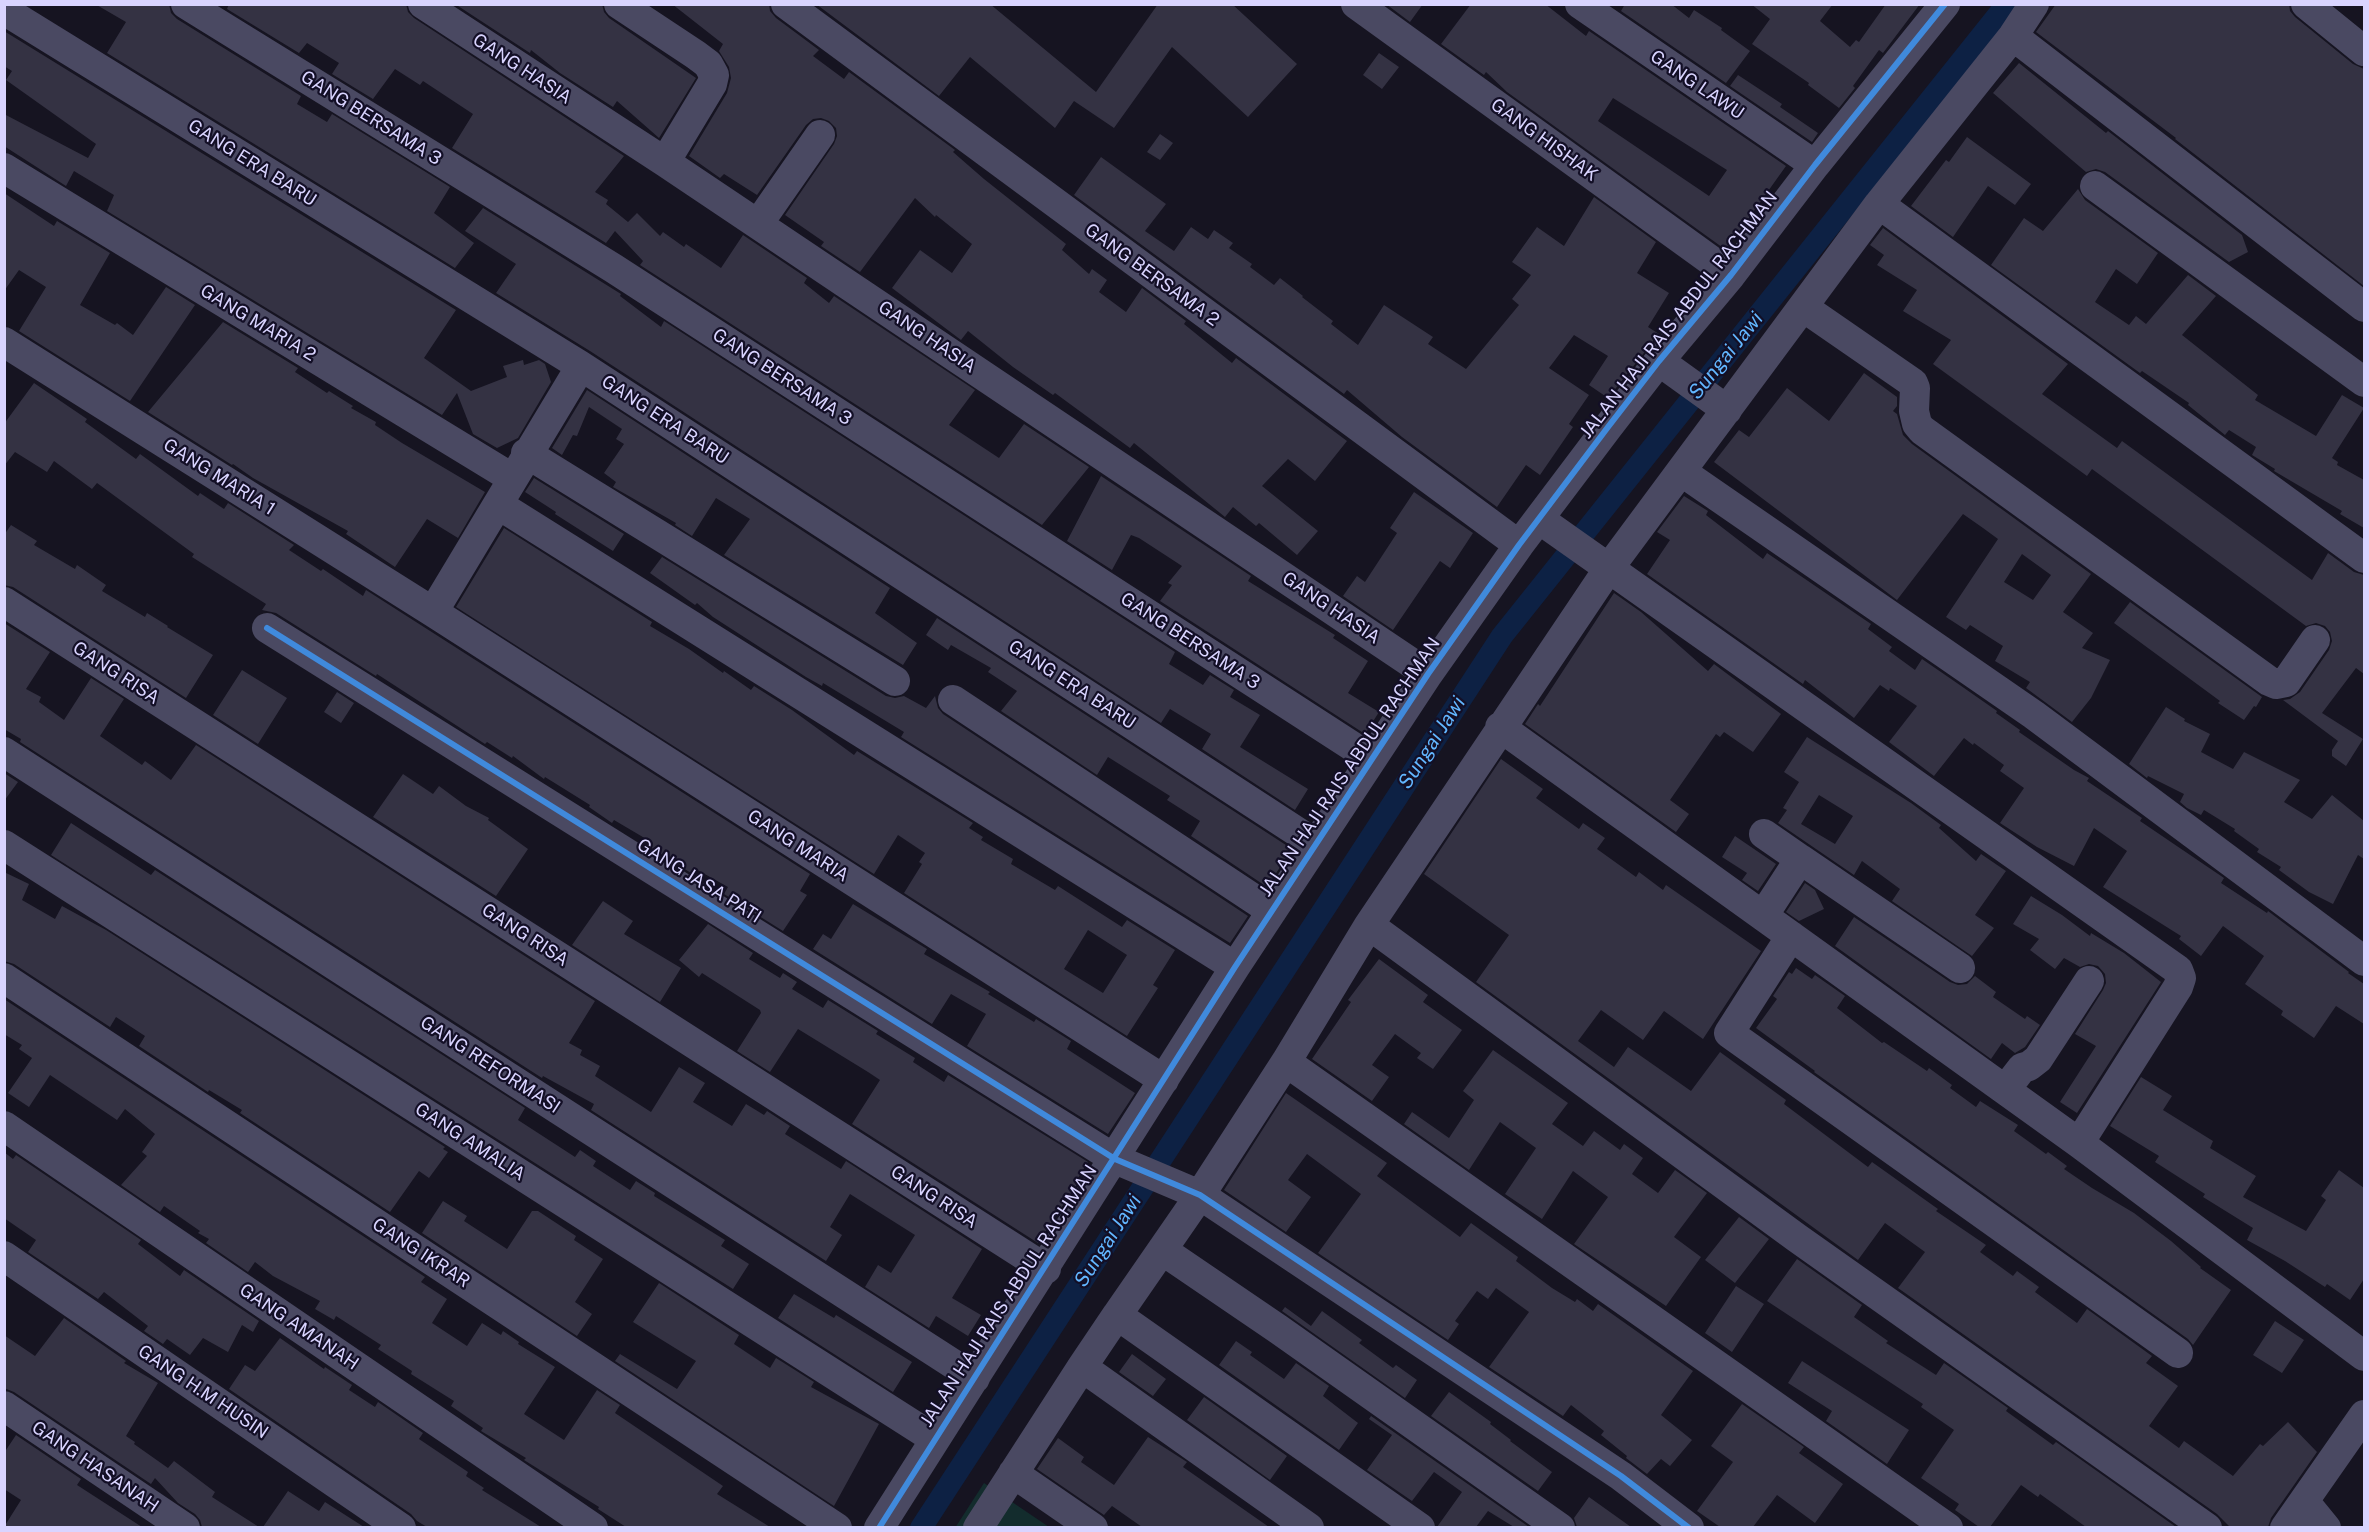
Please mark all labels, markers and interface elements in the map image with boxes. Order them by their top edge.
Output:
street label: GANG HASIA [469,29,575,109]
street label: GANG LAWU [1646,46,1748,124]
street label: GANG BERSAMA 3 [297,66,445,170]
street label: GANG HISHAK [1486,94,1602,186]
street label: GANG ERA BARU [184,115,320,211]
street label: JALAN HAJI RAIS ABDUL RACHMAN [1576,187,1782,443]
street label: GANG BERSAMA 2 [1081,219,1223,331]
street label: GANG MARIA 2 [196,280,320,366]
street label: GANG HASIA [874,296,980,378]
water label: Sungai Jawi [1684,308,1768,404]
street label: GANG BERSAMA 3 [708,324,856,430]
street label: GANG ERA BARU [597,371,733,469]
street label: GANG MARIA 1 [159,434,279,520]
street label: GANG HASIA [1278,567,1384,649]
street label: GANG BERSAMA 3 [1116,588,1264,694]
street label: JALAN HAJI RAIS ABDUL RACHMAN [1255,633,1445,901]
street label: GANG ERA BARU [1004,636,1140,734]
street label: GANG RISA [69,637,163,709]
water label: Sungai Jawi [1393,692,1471,794]
street label: GANG MARIA [743,805,853,887]
street label: GANG JASA PATI [633,834,765,928]
street label: GANG RISA [478,899,572,971]
street label: GANG REFORMASI [416,1012,564,1118]
street label: GANG AMALIA [411,1098,529,1186]
street label: GANG RISA [887,1161,981,1233]
street label: JALAN HAJI RAIS ABDUL RACHMAN [916,1161,1102,1431]
water label: Sungai Jawi [1069,1190,1147,1292]
street label: GANG IKRAR [368,1214,474,1292]
street label: GANG AMANAH [235,1279,363,1375]
street label: GANG H.M HUSIN [134,1340,272,1444]
street label: GANG HASANAH [28,1417,162,1517]

